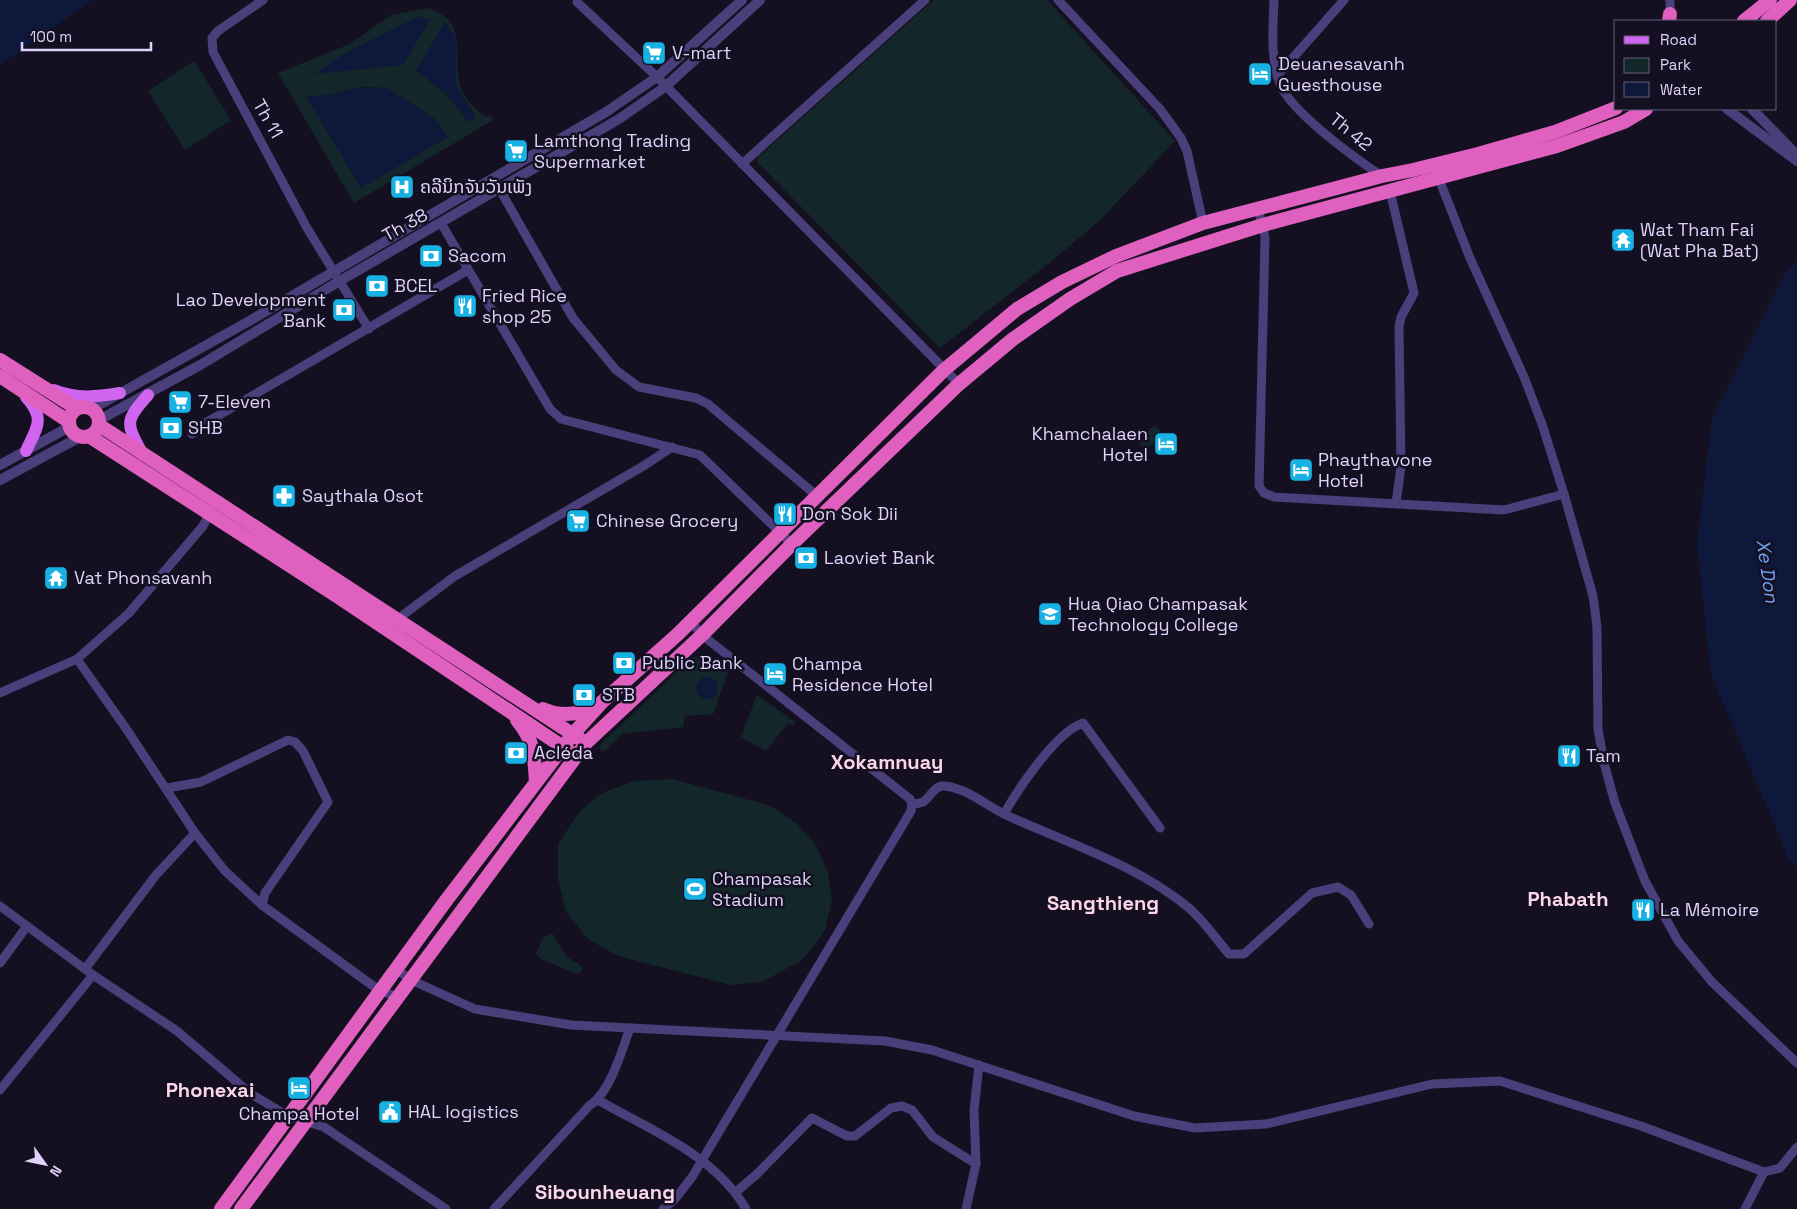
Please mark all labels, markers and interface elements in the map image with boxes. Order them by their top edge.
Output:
scale bar [22,20,151,52]
legend [1614,20,1777,110]
text: 100 m [30,27,72,46]
text: Road [1660,30,1697,49]
supermarket icon: V-mart [641,40,667,66]
place label: V-mart [672,41,731,64]
place label: Deuanesavanh Guesthouse [1278,52,1405,96]
text: Park [1660,55,1691,74]
hotel icon: Deuanesavanh Guesthouse [1247,61,1273,87]
text: Water [1660,80,1703,99]
street label: Th 11 [248,95,289,142]
street label: Th 42 [1325,107,1377,156]
place label: Lamthong Trading Supermarket [534,129,691,173]
supermarket icon: Lamthong Trading Supermarket [503,138,529,164]
hospital icon: ຄລີນິກຈັນວັນເພັງ [389,174,415,200]
place label: ຄລີນິກຈັນວັນເພັງ [420,175,532,198]
street label: Th 38 [378,203,431,246]
place label: Wat Tham Fai (Wat Pha Bat) [1640,218,1759,262]
temple icon: Wat Tham Fai (Wat Pha Bat) [1610,227,1636,253]
bank icon: Sacom [418,243,444,269]
place label: Sacom [448,244,507,267]
bank icon: BCEL [364,273,390,299]
place label: BCEL [394,274,438,297]
place label: Fried Rice shop 25 [482,284,567,328]
place label: Lao Development Bank [176,288,326,332]
restaurant icon: Fried Rice shop 25 [452,293,478,319]
bank icon: Lao Development Bank [331,297,357,323]
supermarket icon: 7-Eleven [167,389,193,415]
place label: 7-Eleven [198,390,271,413]
bank icon: SHB [158,415,184,441]
place label: SHB [188,416,223,439]
place label: Khamchalaen Hotel [1032,422,1148,466]
hotel icon: Khamchalaen Hotel [1153,431,1179,457]
place label: Phaythavone Hotel [1318,448,1432,492]
hotel icon: Phaythavone Hotel [1288,457,1314,483]
pharmacy icon: Saythala Osot [271,483,297,509]
place label: Saythala Osot [302,484,424,507]
restaurant icon: Don Sok Dii [772,501,798,527]
place label: Don Sok Dii [802,502,898,525]
supermarket icon: Chinese Grocery [565,508,591,534]
place label: Chinese Grocery [596,509,738,532]
water label: Xe Don [1751,538,1784,605]
bank icon: Laoviet Bank [793,545,819,571]
place label: Laoviet Bank [824,546,935,569]
temple icon: Vat Phonsavanh [43,565,69,591]
place label: Vat Phonsavanh [74,566,212,589]
place label: Hua Qiao Champasak Technology College [1068,592,1248,636]
school or university icon: Hua Qiao Champasak Technology College [1037,601,1063,627]
bank icon: Public Bank [611,650,637,676]
place label: Public Bank [642,651,743,674]
place label: Champa Residence Hotel [792,652,933,696]
hotel icon: Champa Residence Hotel [762,661,788,687]
bank icon: STB [571,682,597,708]
place label: STB [602,683,635,706]
bank icon: Acléda [503,740,529,766]
place label: Acléda [534,741,593,764]
restaurant icon: Tam [1556,743,1582,769]
place label: Tam [1586,744,1621,767]
district label: Xokamnuay [831,749,943,775]
place label: Champasak Stadium [712,867,812,911]
sports icon: Champasak Stadium [682,876,708,902]
district label: Phabath [1528,886,1609,912]
district label: Sangthieng [1047,890,1159,916]
restaurant icon: La Mémoire [1630,897,1656,923]
place label: La Mémoire [1660,898,1759,921]
hotel icon: Champa Hotel [286,1075,312,1101]
district label: Phonexai [166,1077,254,1103]
public building icon: HAL logistics [377,1099,403,1125]
place label: HAL logistics [408,1100,519,1123]
place label: Champa Hotel [239,1102,359,1125]
north arrow [20,1139,70,1189]
text: N [46,1162,66,1180]
district label: Sibounheuang [535,1179,675,1205]

